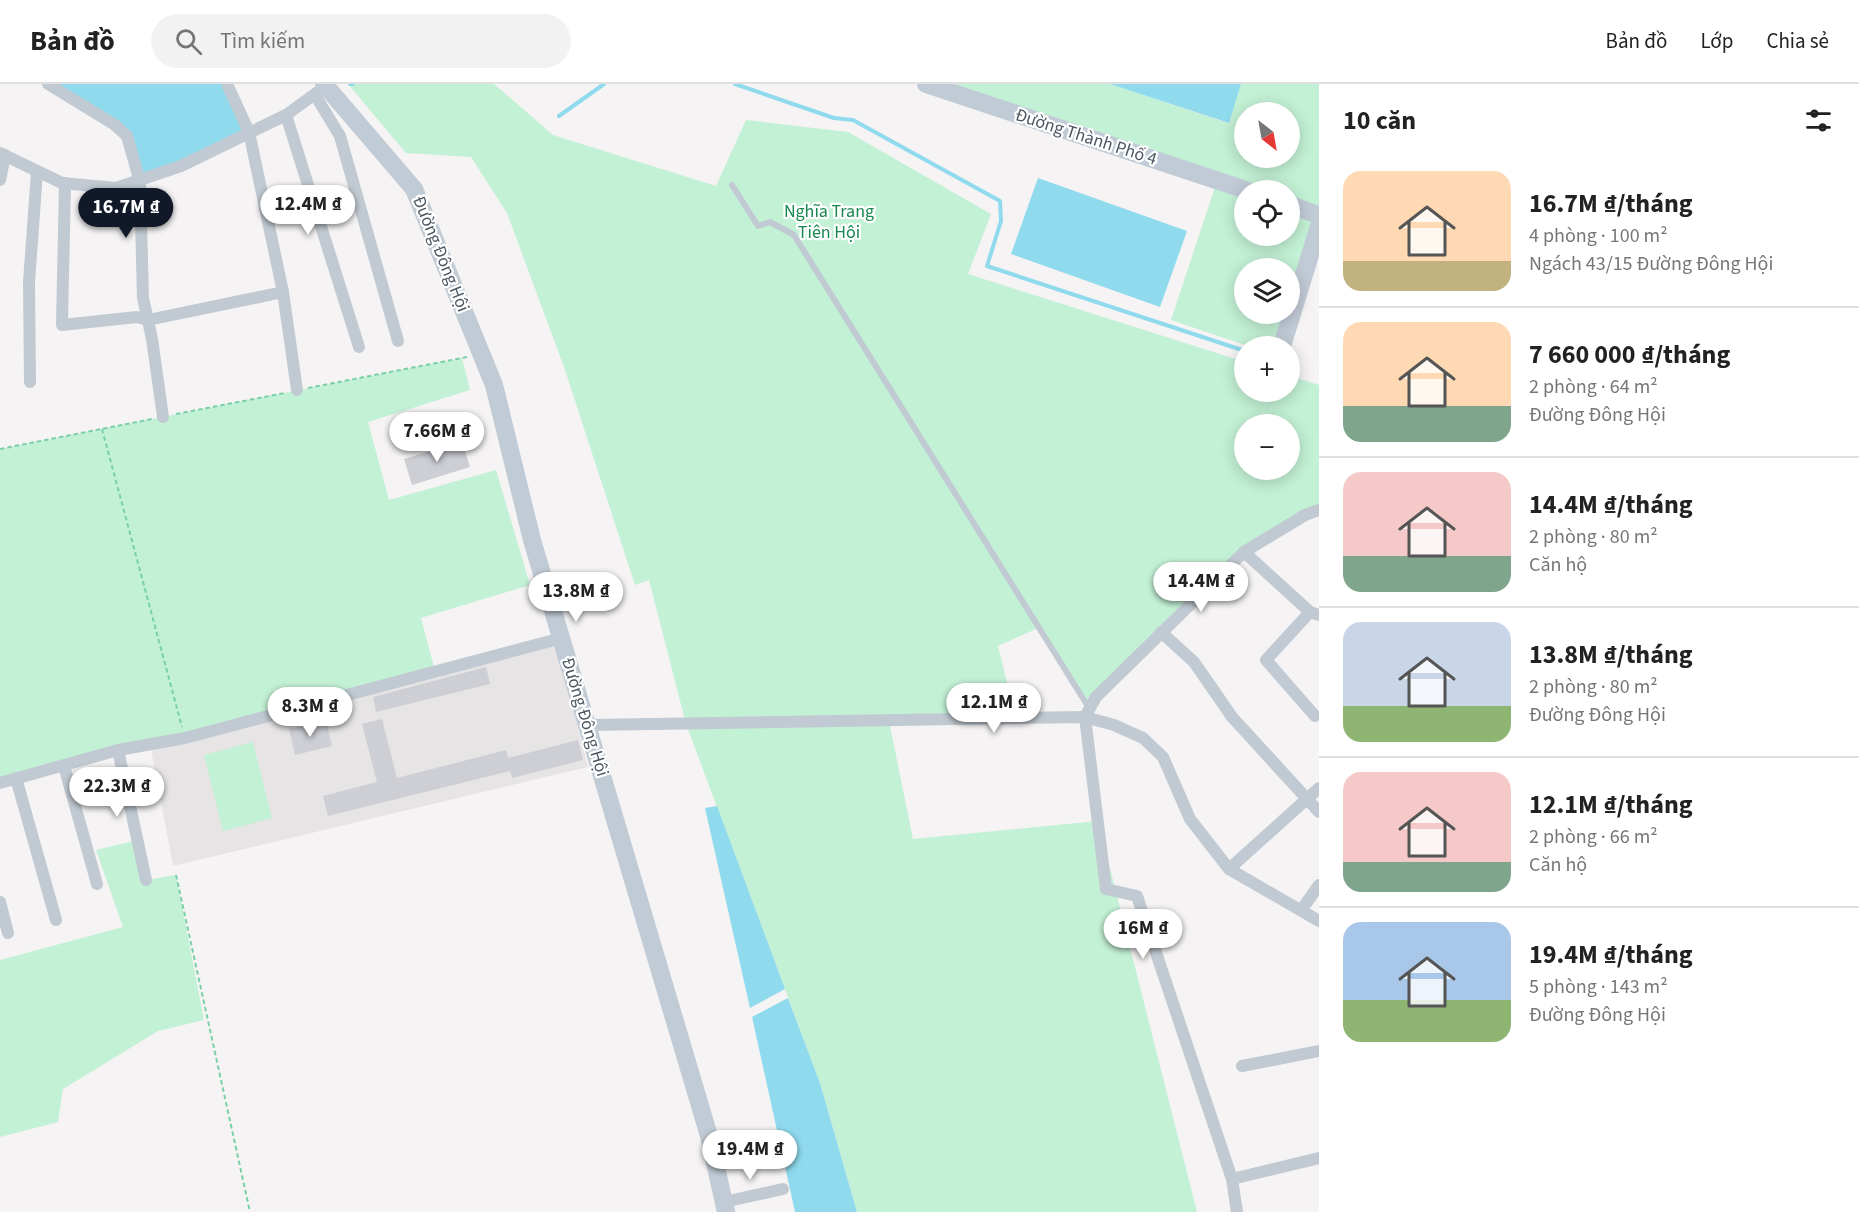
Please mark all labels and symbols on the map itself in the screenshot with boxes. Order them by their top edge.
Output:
street label: Đường Thành Phố 4 [1012,102,1160,172]
north arrow [1234,102,1300,168]
pin: 12.4M ₫ [253,185,363,236]
pin: 16.7M ₫ [71,188,181,239]
street label: Đường Đông Hội [406,192,476,316]
park label: Nghĩa Trang Tiên Hội [784,199,874,245]
pin: 7.66M ₫ [382,412,492,463]
pin: 14.4M ₫ [1146,562,1256,613]
pin: 13.8M ₫ [521,572,631,623]
street label: Đường Đông Hội [555,654,615,780]
pin: 12.1M ₫ [939,683,1049,734]
pin: 8.3M ₫ [261,687,359,738]
pin: 22.3M ₫ [62,767,172,818]
pin: 16M ₫ [1101,909,1185,960]
pin: 19.4M ₫ [695,1130,805,1181]

